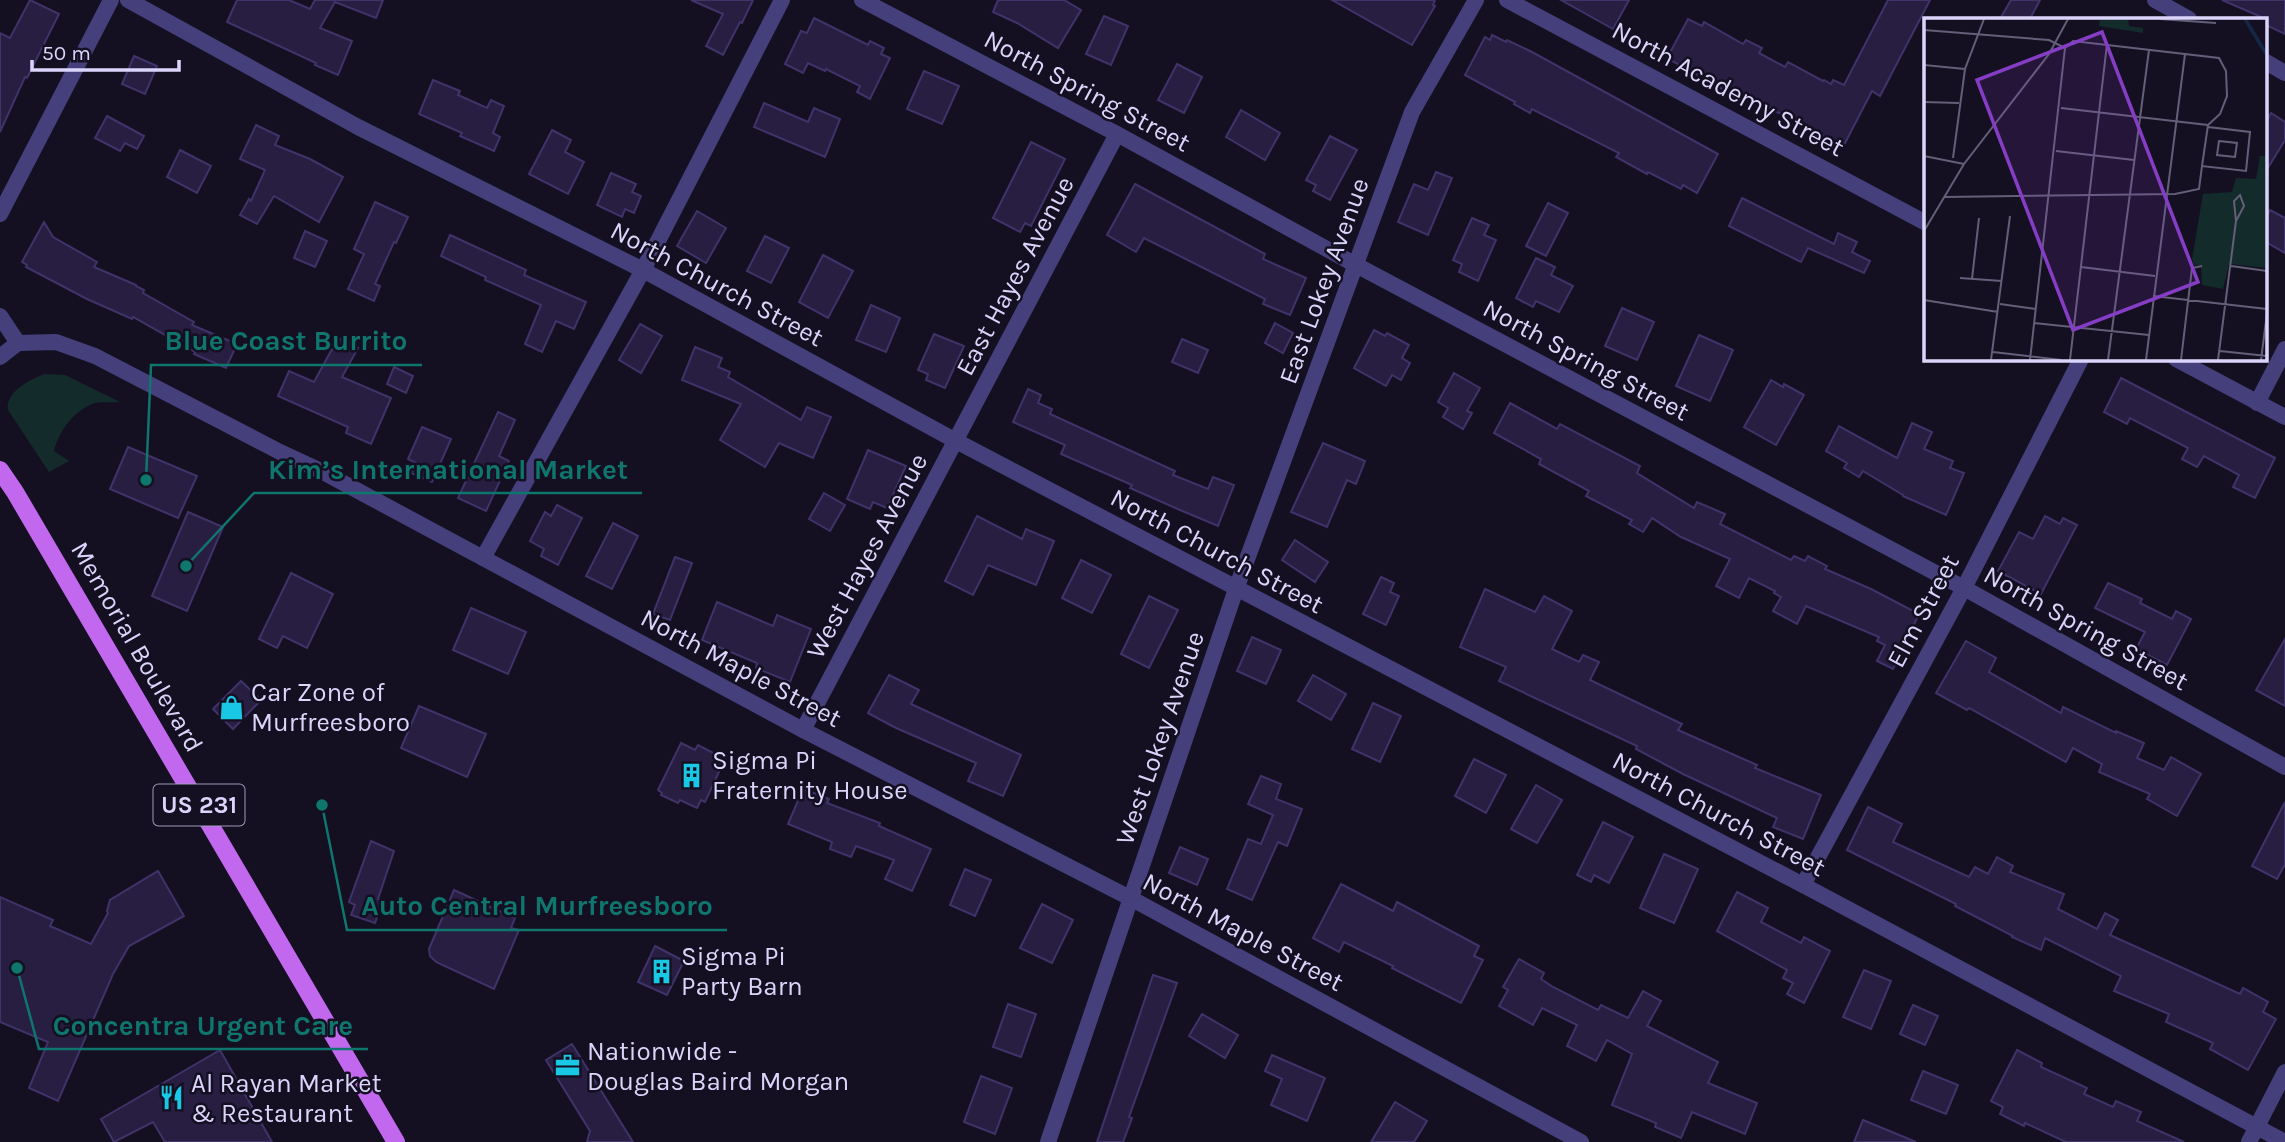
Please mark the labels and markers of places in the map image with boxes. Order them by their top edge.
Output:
callout: Blue Coast Burrito [151,316,422,365]
callout: Kim’s International Market [254,444,642,493]
place label: Car Zone of Murfreesboro [251,677,410,738]
shop icon: Car Zone of Murfreesboro [217,693,245,721]
place label: Sigma Pi Fraternity House [712,745,908,806]
building icon: Sigma Pi Fraternity House [678,761,706,789]
callout: Auto Central Murfreesboro [347,881,727,930]
place label: Sigma Pi Party Barn [681,941,803,1002]
building icon: Sigma Pi Party Barn [647,957,675,985]
callout: Concentra Urgent Care [39,1000,368,1049]
place label: Nationwide - Douglas Baird Morgan [587,1036,849,1097]
office icon: Nationwide - Douglas Baird Morgan [553,1052,581,1080]
place label: Al Rayan Market & Restaurant [191,1068,382,1129]
restaurant icon: Al Rayan Market & Restaurant [157,1084,185,1112]

